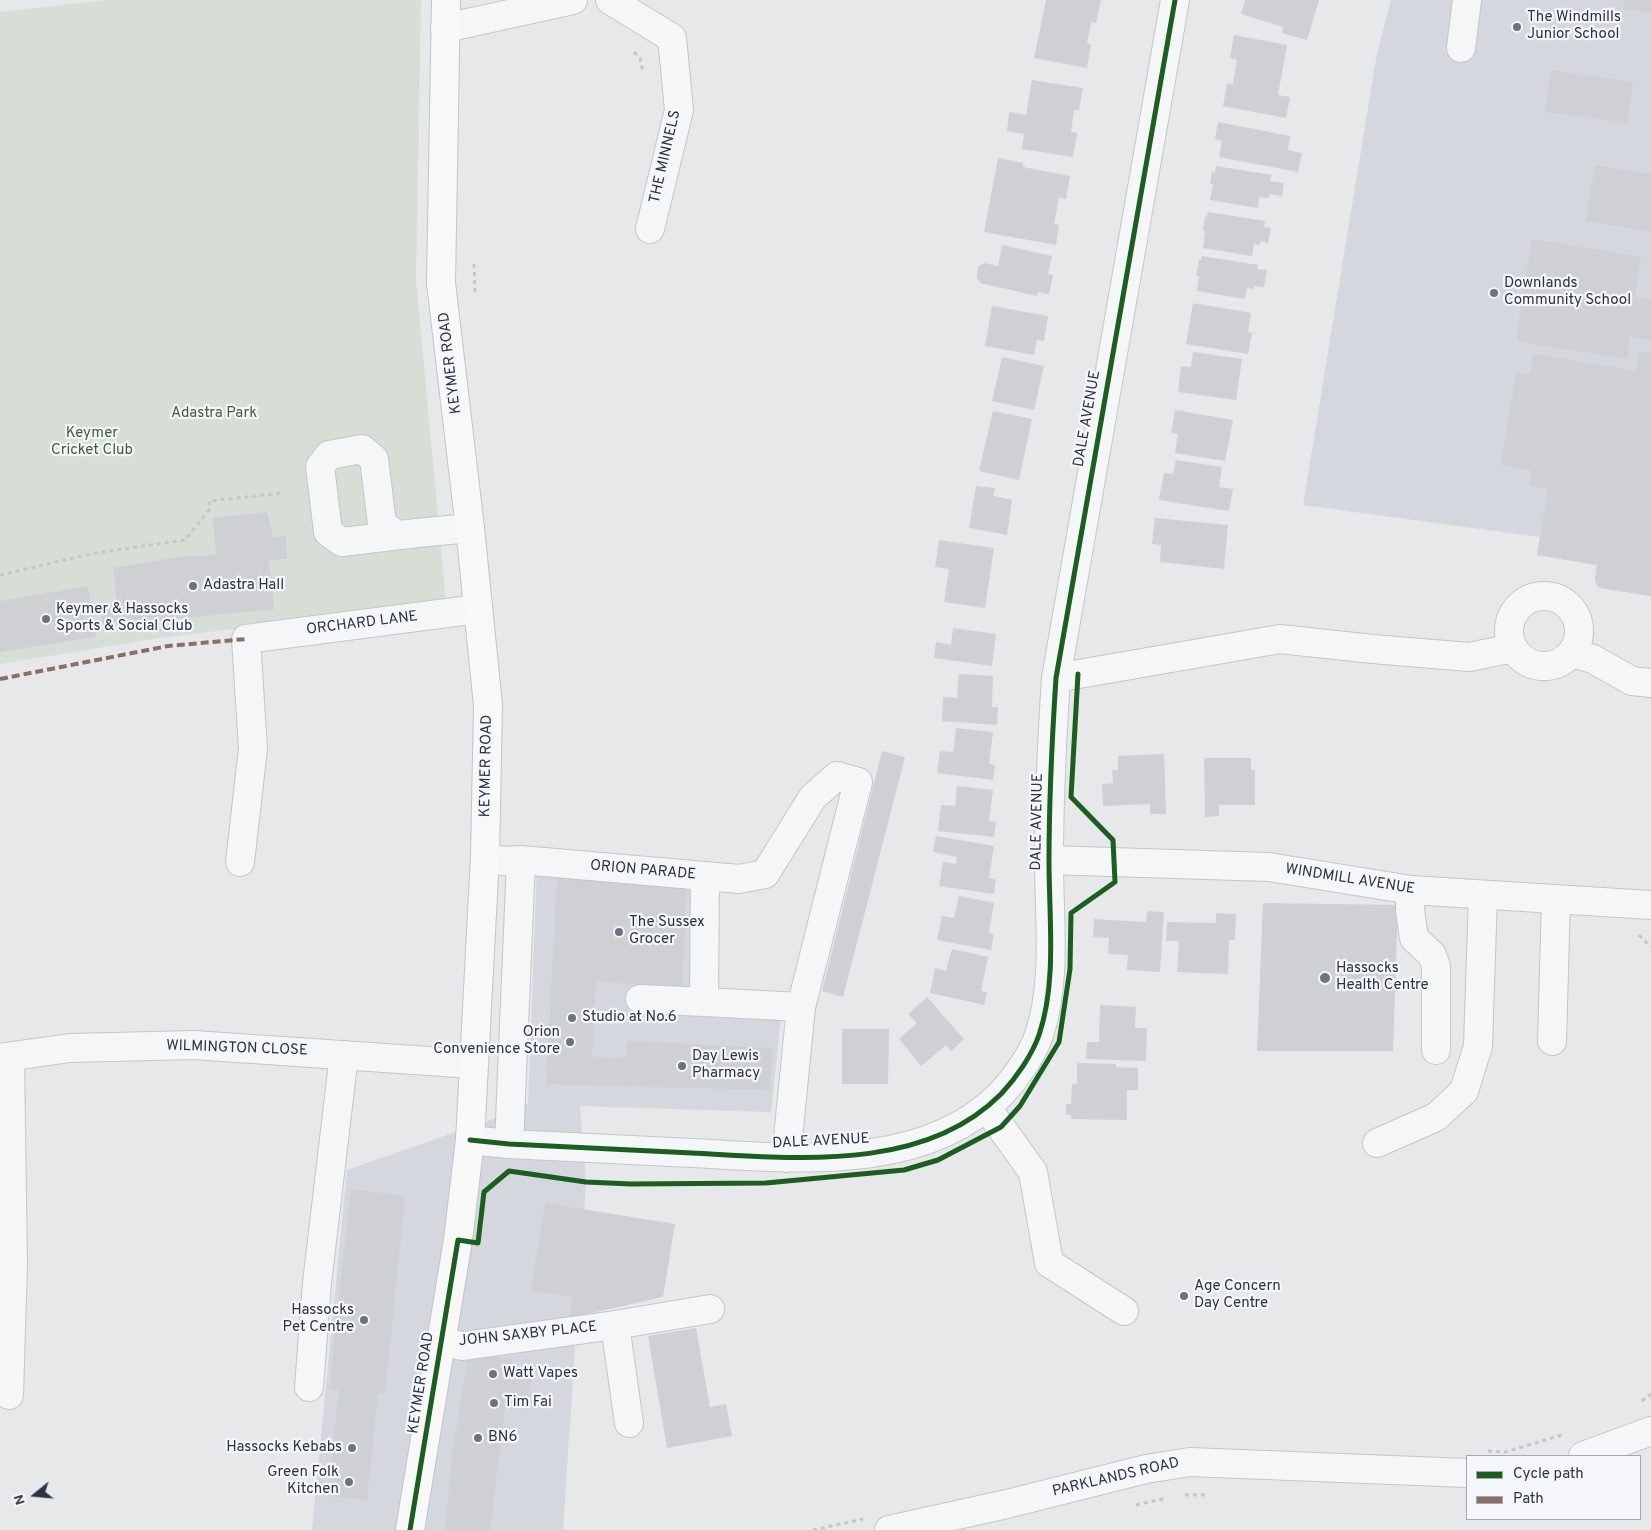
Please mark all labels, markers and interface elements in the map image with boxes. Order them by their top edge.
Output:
place label: The Windmills Junior School [1527,9,1621,44]
marker: The Windmills Junior School [1511,21,1523,33]
street label: THE MINNELS [647,109,685,205]
place label: Downlands Community School [1504,275,1631,310]
marker: Downlands Community School [1488,287,1500,299]
street label: KEYMER ROAD [436,311,466,415]
street label: DALE AVENUE [1071,369,1105,469]
park label: Adastra Park [171,405,257,423]
park label: Keymer Cricket Club [51,425,133,460]
place label: Adastra Hall [203,577,284,595]
marker: Adastra Hall [187,580,199,592]
place label: Keymer & Hassocks Sports & Social Club [56,601,192,636]
street label: ORCHARD LANE [305,608,419,640]
marker: Keymer & Hassocks Sports & Social Club [40,613,52,625]
street label: KEYMER ROAD [477,714,497,818]
street label: DALE AVENUE [1028,773,1048,871]
street label: ORION PARADE [589,857,697,885]
street label: WINDMILL AVENUE [1284,861,1416,899]
place label: The Sussex Grocer [629,914,705,949]
marker: The Sussex Grocer [613,926,625,938]
place label: Hassocks Health Centre [1336,960,1429,995]
marker: Hassocks Health Centre [1318,971,1332,985]
place label: Studio at No.6 [582,1009,677,1027]
marker: Studio at No.6 [566,1012,578,1024]
place label: Orion Convenience Store [433,1024,560,1059]
marker: Orion Convenience Store [564,1036,576,1048]
street label: WILMINGTON CLOSE [166,1038,308,1060]
place label: Day Lewis Pharmacy [692,1048,760,1083]
marker: Day Lewis Pharmacy [676,1060,688,1072]
street label: DALE AVENUE [772,1130,870,1154]
place label: Age Concern Day Centre [1194,1278,1281,1313]
marker: Age Concern Day Centre [1178,1290,1190,1302]
place label: Hassocks Pet Centre [283,1302,354,1337]
marker: Hassocks Pet Centre [358,1314,370,1326]
street label: JOHN SAXBY PLACE [458,1319,598,1351]
street label: KEYMER ROAD [405,1331,439,1435]
place label: Watt Vapes [503,1365,578,1383]
marker: Watt Vapes [487,1368,499,1380]
place label: Tim Fai [504,1394,552,1412]
marker: Tim Fai [488,1397,500,1409]
place label: BN6 [488,1429,517,1447]
marker: BN6 [472,1432,484,1444]
place label: Hassocks Kebabs [226,1439,342,1457]
marker: Hassocks Kebabs [346,1442,358,1454]
street label: PARKLANDS ROAD [1051,1455,1181,1501]
legend [1466,1455,1641,1520]
place label: Green Folk Kitchen [267,1464,339,1499]
text: Cycle path [1513,1465,1584,1484]
north arrow [10,1470,60,1520]
marker: Green Folk Kitchen [343,1476,355,1488]
text: Path [1513,1490,1544,1509]
text: N [11,1492,30,1507]

